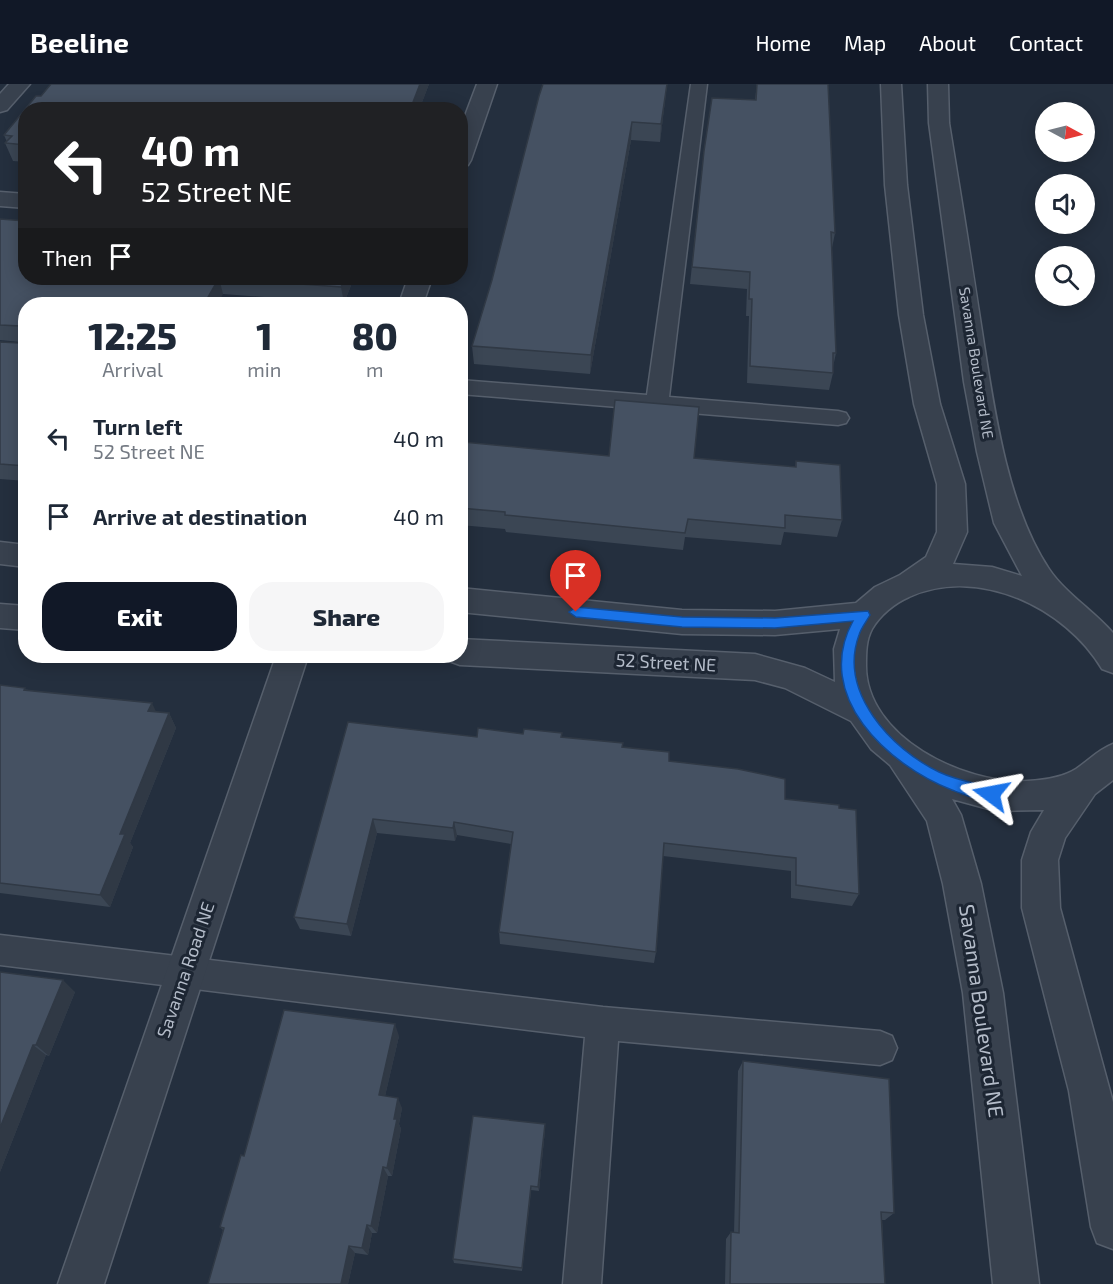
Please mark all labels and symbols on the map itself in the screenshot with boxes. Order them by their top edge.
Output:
north arrow [1035,102,1095,162]
street label: Savanna Boulevard NE [956,286,998,440]
pin [550,550,601,612]
street label: 52 Street NE [615,648,717,676]
position arrow [959,762,1023,826]
street label: Savanna Road NE [151,899,219,1041]
street label: Savanna Boulevard NE [955,903,1010,1119]

